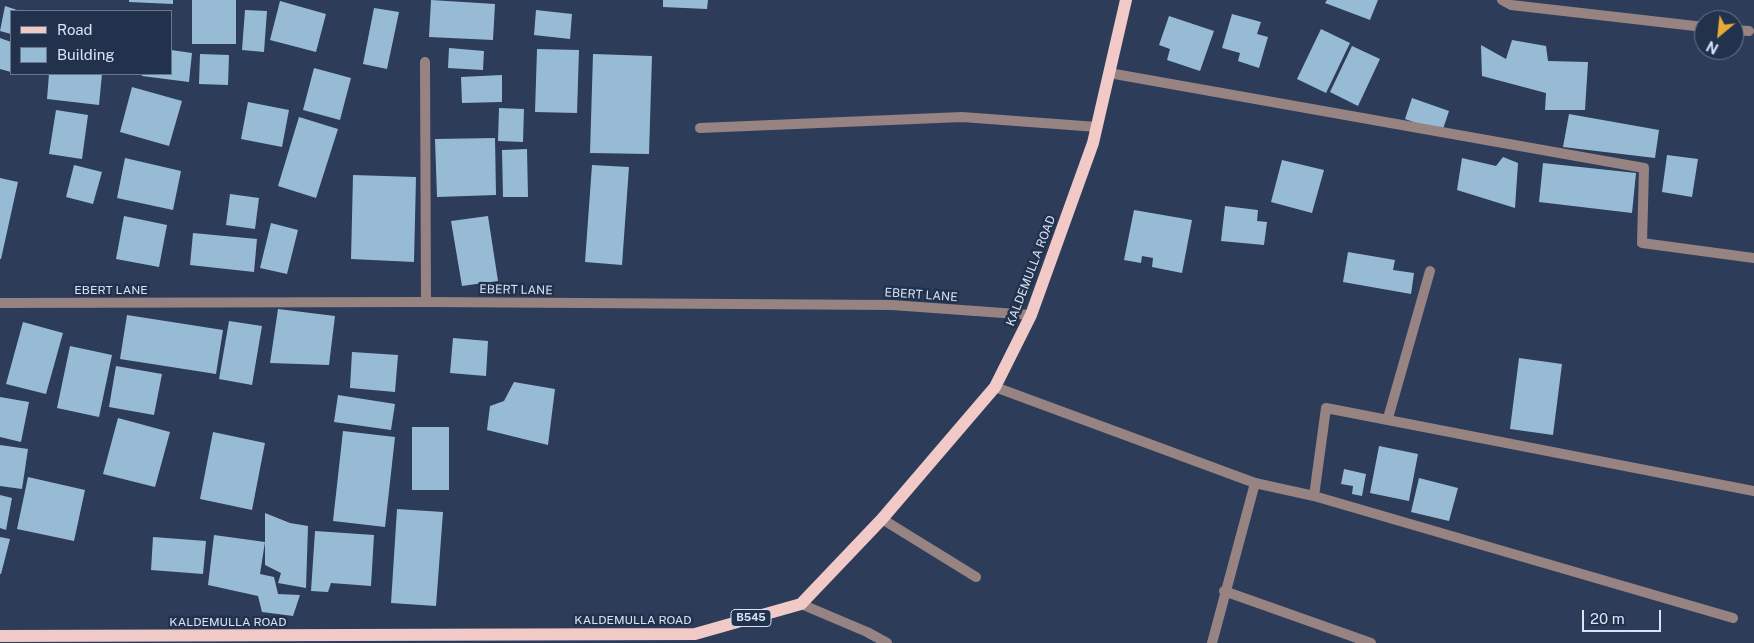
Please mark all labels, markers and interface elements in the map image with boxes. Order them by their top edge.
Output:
legend [10,10,172,75]
north arrow [1694,10,1744,60]
text: Road [57,21,93,38]
text: N [1704,38,1721,57]
text: Building [57,46,115,63]
street label: KALDEMULLA ROAD [1003,214,1059,328]
street label: EBERT LANE [479,282,553,298]
street label: EBERT LANE [74,283,148,297]
street label: EBERT LANE [884,285,958,305]
scale bar [1584,600,1663,632]
road number: B545 [731,610,771,626]
text: 20 m [1590,610,1625,627]
street label: KALDEMULLA ROAD [574,613,692,627]
street label: KALDEMULLA ROAD [169,615,287,629]

